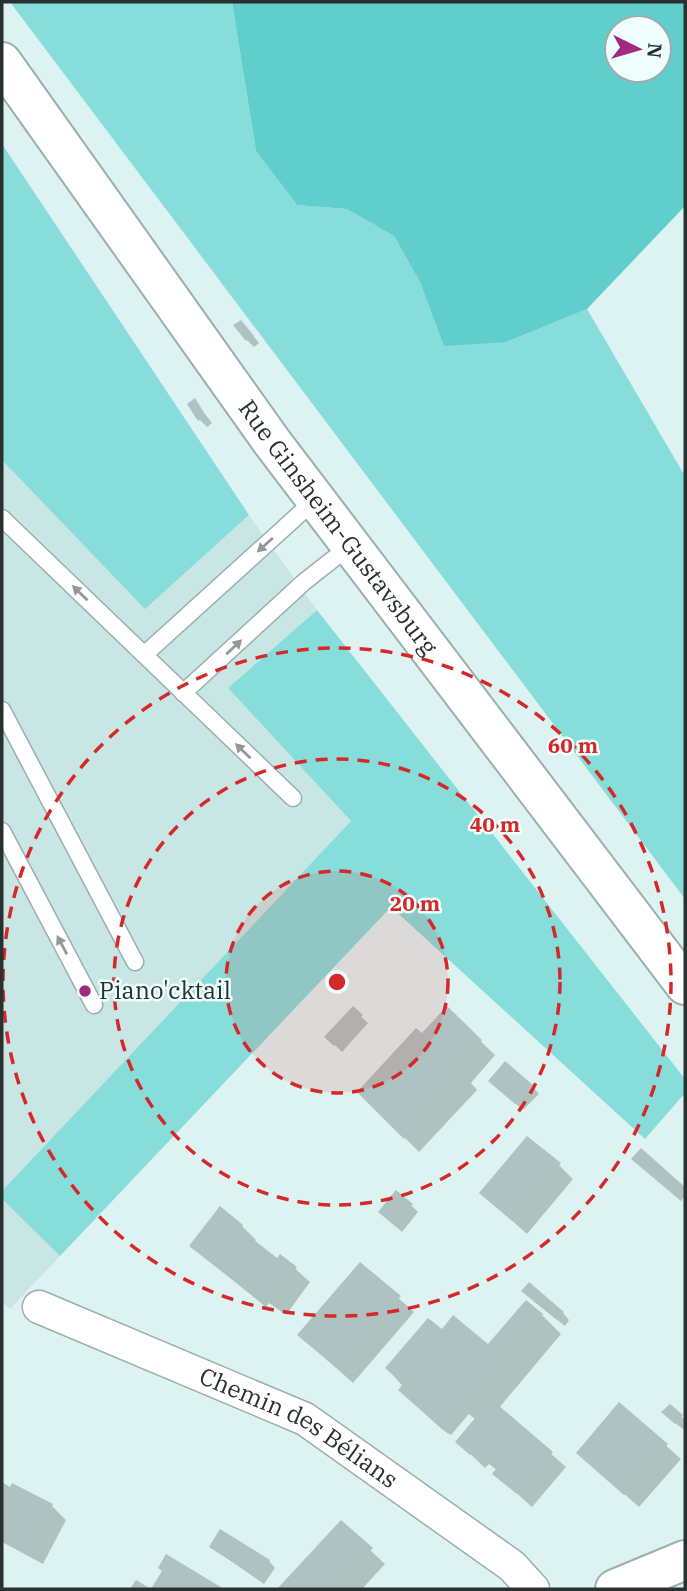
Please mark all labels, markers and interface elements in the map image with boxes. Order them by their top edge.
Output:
north arrow [603,14,673,84]
text: N [642,42,668,59]
street label: Rue Ginsheim-Gustavsburg [232,393,445,661]
one-way arrow [257,537,274,552]
one-way arrow [71,584,88,601]
one-way arrow [225,639,243,655]
text: 60 m [548,731,598,759]
one-way arrow [235,742,252,759]
text: 40 m [470,810,520,838]
text: 20 m [390,889,440,917]
one-way arrow [56,935,68,955]
centre of rings [325,970,349,994]
place label: Piano'cktail [99,974,231,1006]
marker: Piano'cktail [77,983,93,999]
street label: Chemin des Bélians [195,1359,405,1495]

